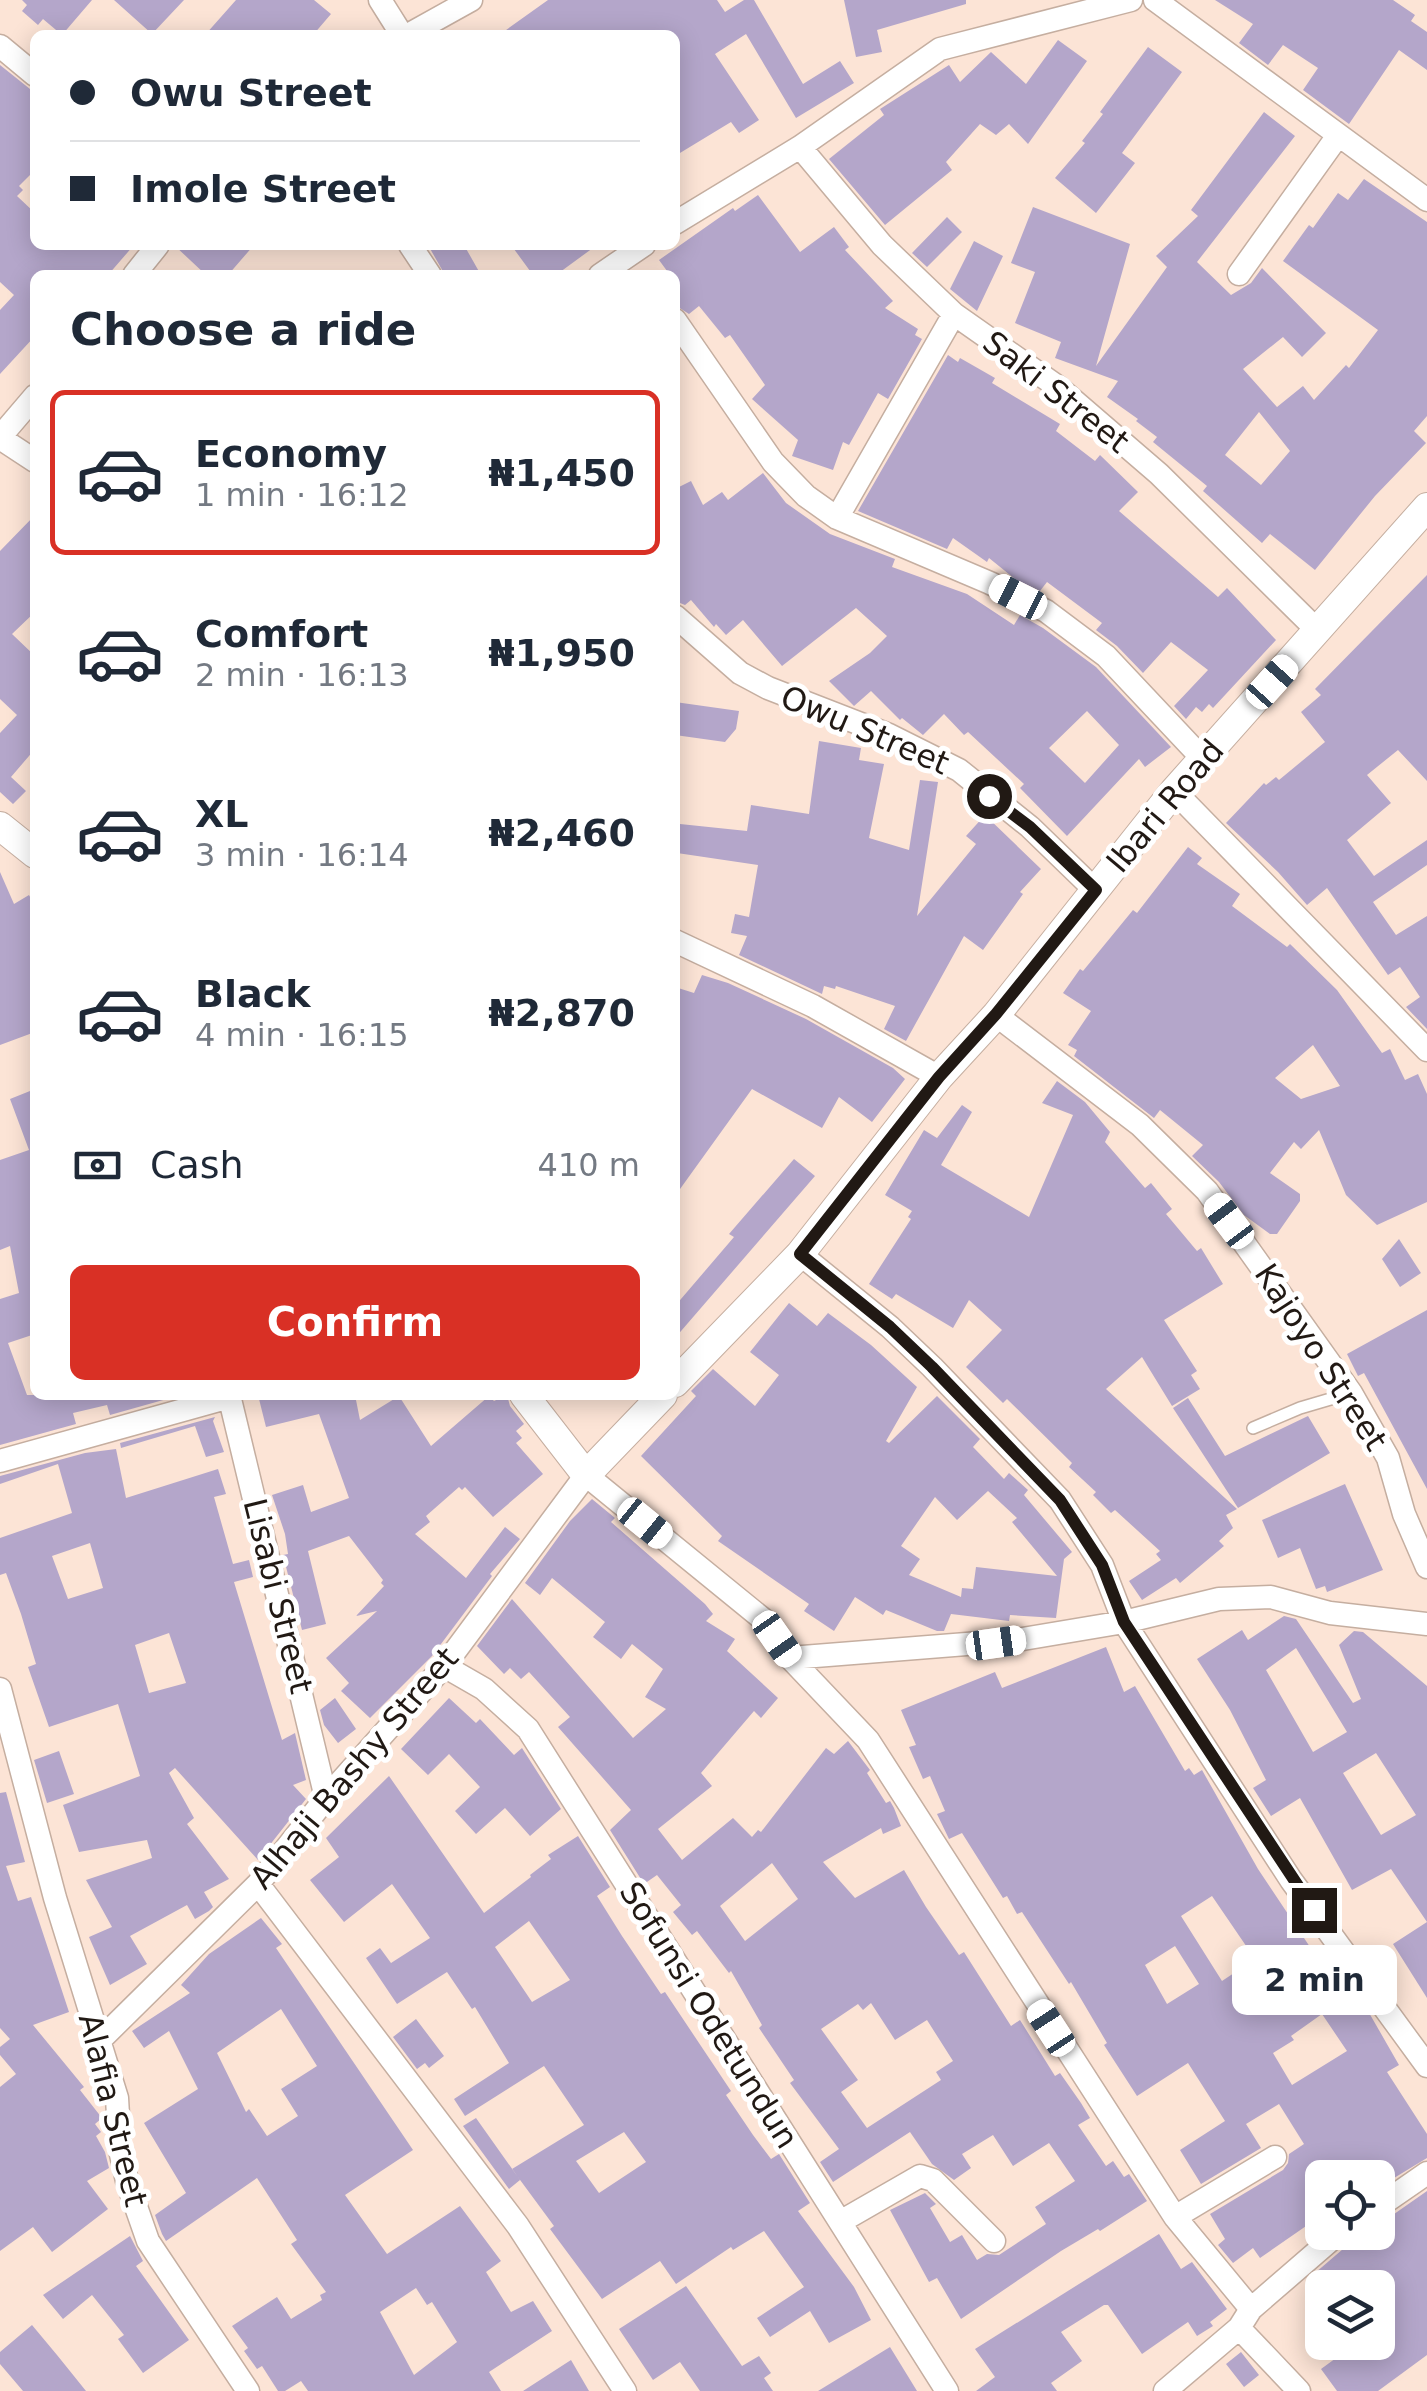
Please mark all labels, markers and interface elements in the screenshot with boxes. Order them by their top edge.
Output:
text: Owu Street [130,71,372,115]
text: Imole Street [130,167,396,211]
text: Choose a ride [70,303,416,356]
street label: Saki Street [975,323,1137,461]
icon: car [75,428,165,518]
text: Economy [195,432,387,476]
text: ₦1,450 [488,451,635,495]
text: 1 min · 16:12 [195,476,409,514]
car [984,570,1052,624]
icon: car [75,608,165,698]
text: Comfort [195,612,368,656]
text: ₦1,950 [488,631,635,675]
car [1241,650,1303,714]
text: 2 min · 16:13 [195,656,409,694]
street label: Owu Street [775,678,955,782]
street label: Ibari Road [1098,732,1232,880]
route start [967,774,1012,819]
icon: car [75,788,165,878]
text: XL [195,792,249,836]
text: ₦2,460 [488,811,635,855]
text: 3 min · 16:14 [195,836,409,874]
icon: car [75,968,165,1058]
text: Black [195,972,310,1016]
text: ₦2,870 [488,991,635,1035]
text: 4 min · 16:15 [195,1016,409,1054]
icon: cash [70,1138,125,1193]
text: Cash [150,1143,244,1187]
text: 410 m [538,1146,640,1184]
car [1199,1188,1259,1254]
street label: Kajoyo Street [1247,1257,1395,1457]
button: Confirm [70,1265,640,1380]
car [612,1492,678,1554]
street label: Lisabi Street [235,1495,321,1697]
car [748,1606,806,1672]
car [964,1624,1028,1662]
street label: Alhaji Bashy Street [242,1640,466,1896]
street label: Sofunsi Odetundun [612,1875,806,2155]
route end [1292,1888,1337,1933]
callout: 2 min [1232,1945,1396,2015]
text: 2 min [1264,1961,1365,1999]
car [1022,1995,1080,2061]
street label: Alafia Street [71,2010,155,2210]
map controls [1305,2160,1395,2360]
button: locate [1305,2160,1395,2250]
button: layers [1305,2270,1395,2360]

